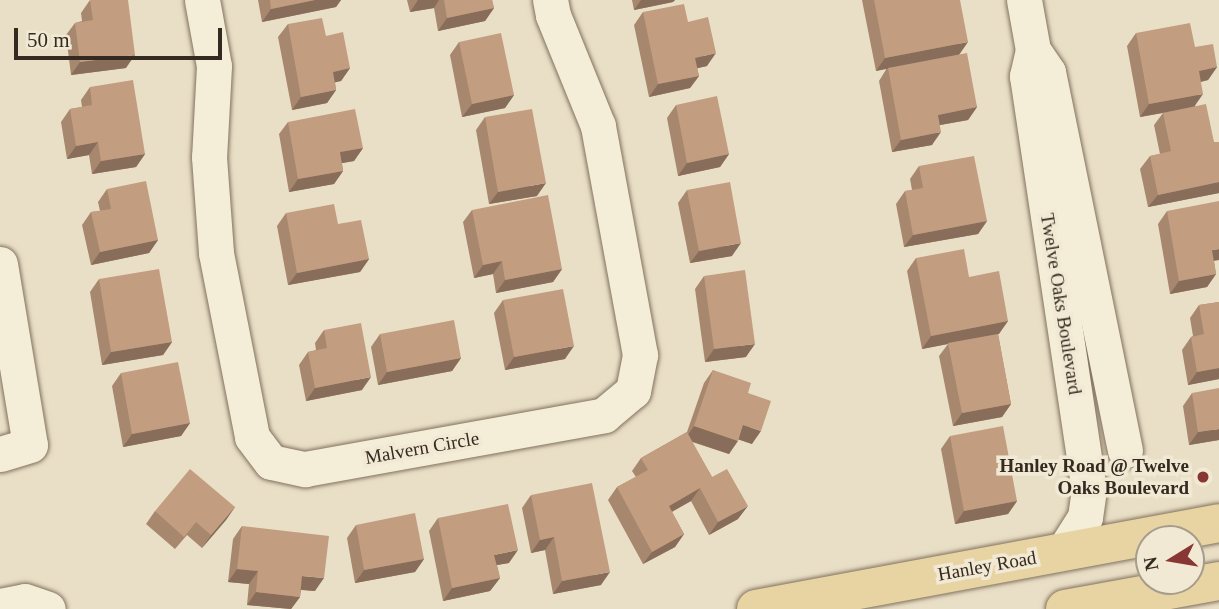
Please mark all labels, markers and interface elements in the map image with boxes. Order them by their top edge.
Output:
scale bar [18,14,226,58]
text: 50 m [27,28,70,52]
street label: Twelve Oaks Boulevard [1035,212,1087,396]
street label: Malvern Circle [363,427,481,469]
place label: Hanley Road @ Twelve Oaks Boulevard [999,455,1189,499]
marker: Hanley Road @ Twelve Oaks Boulevard [1195,469,1211,485]
north arrow [1135,525,1205,595]
street label: Hanley Road [936,546,1038,586]
text: N [1139,555,1162,572]

